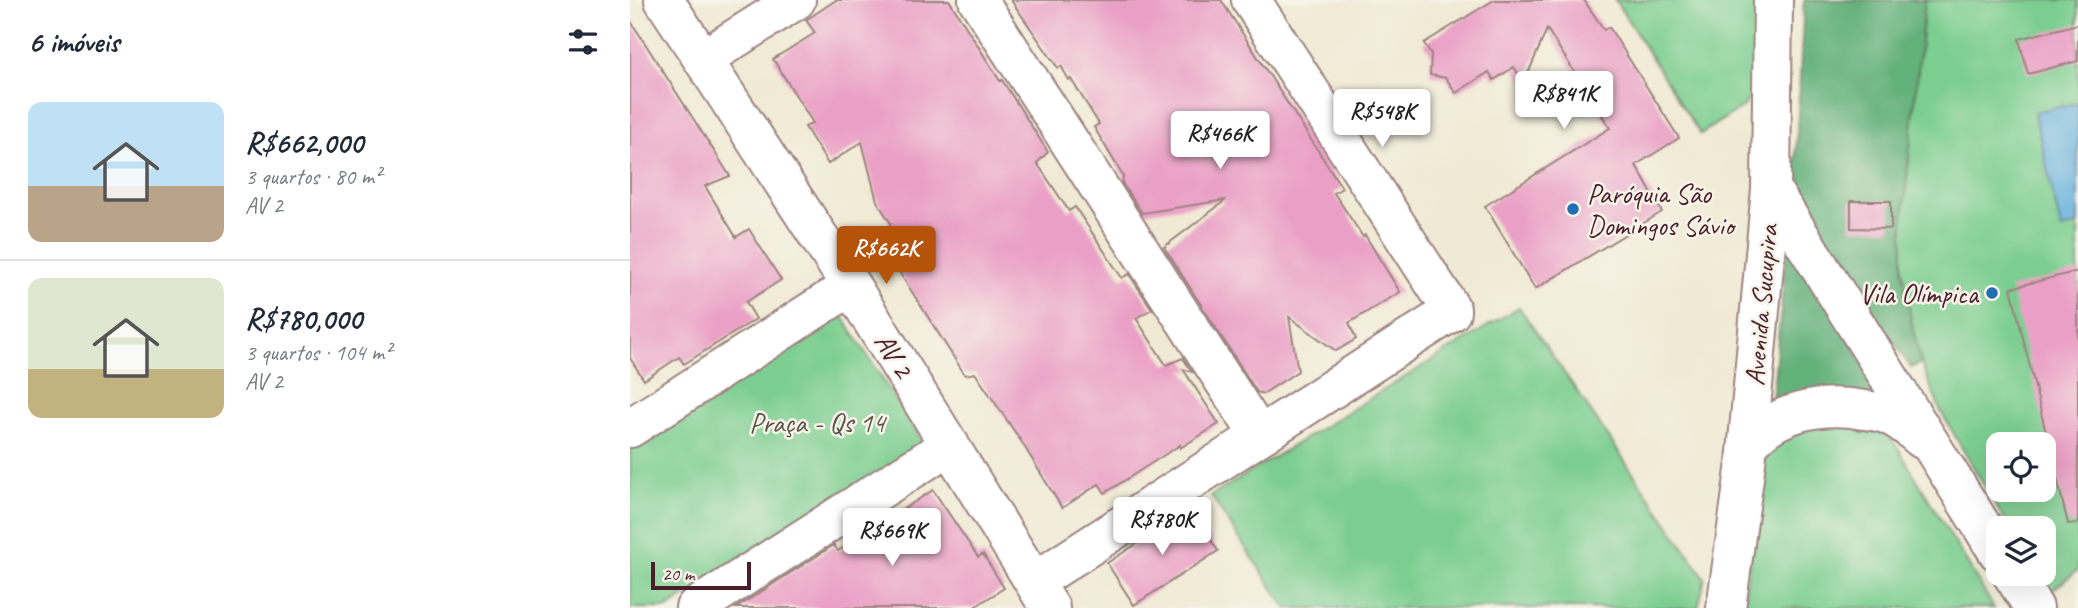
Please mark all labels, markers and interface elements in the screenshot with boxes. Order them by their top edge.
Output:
text: 6 imóveis [28,23,119,61]
icon: filters [564,23,602,61]
pin: R$841K [1507,72,1621,131]
text: R$841K [1531,79,1597,108]
pin: R$548K [1325,90,1439,149]
text: R$548K [1349,97,1415,126]
pin: R$466K [1163,111,1277,171]
text: R$466K [1187,119,1253,148]
text: R$662,000 [245,124,363,162]
icon: home [84,130,168,214]
text: 3 quartos · 80 m² [245,162,381,191]
place label: Paróquia São Domingos Sávio [1587,176,1737,243]
text: AV 2 [245,191,283,220]
marker: Paróquia São Domingos Sávio [1565,201,1581,217]
street label: Avenida Sucupira [1737,221,1786,387]
pin: R$662K [829,226,943,286]
text: R$662K [853,234,919,263]
place label: Vila Olímpica [1859,276,1980,311]
marker: Vila Olímpica [1984,285,2000,301]
text: R$780,000 [245,300,362,338]
icon: home [84,306,168,390]
street label: AV 2 [867,326,922,386]
text: 3 quartos · 104 m² [245,338,391,367]
text: AV 2 [245,367,283,396]
park label: Praça - Qs 14 [749,405,887,440]
map controls [1986,432,2056,586]
button: locate [1986,432,2056,502]
pin: R$780K [1105,498,1219,557]
text: R$780K [1129,505,1195,534]
pin: R$669K [835,508,949,568]
text: R$669K [859,516,925,545]
button: layers [1986,516,2056,586]
scale bar [651,559,751,591]
text: 20 m [662,562,694,586]

